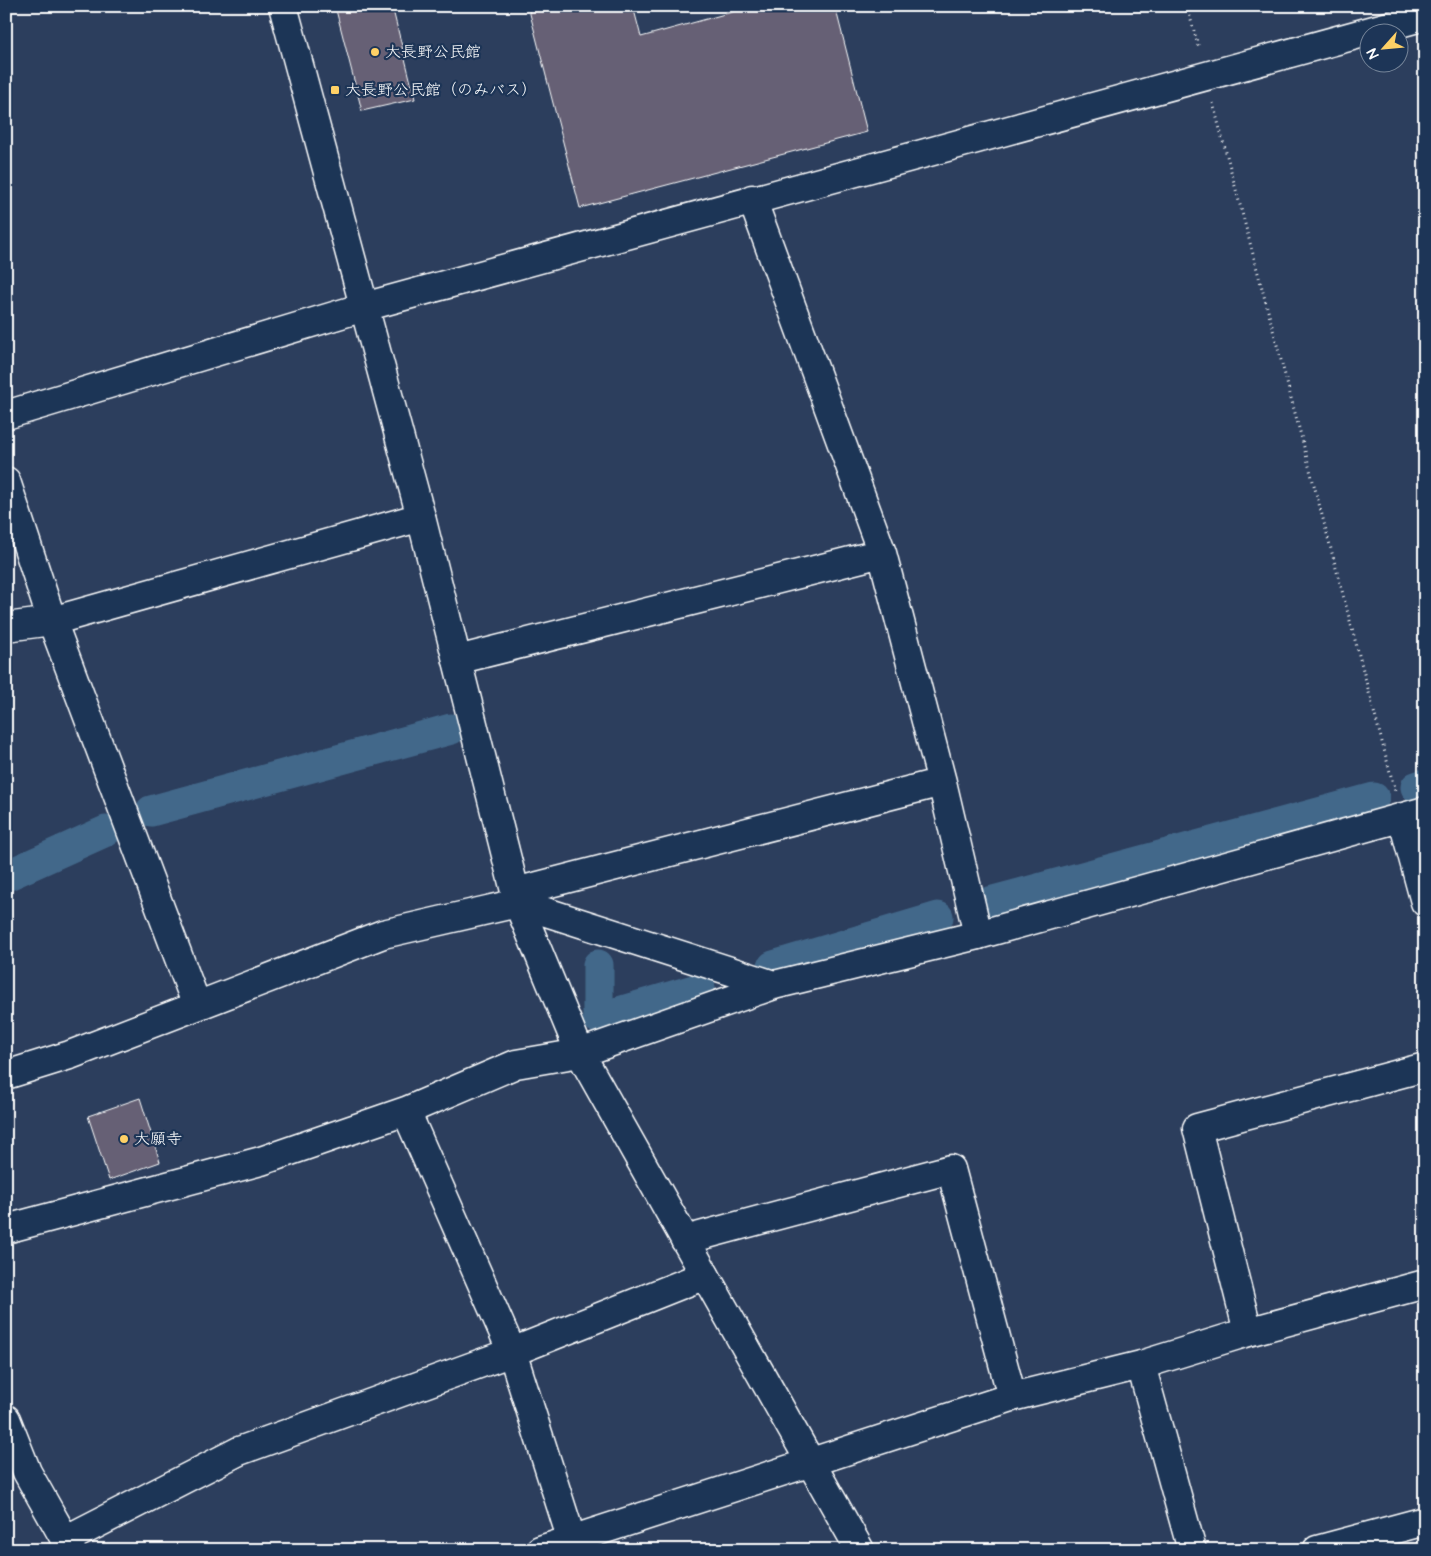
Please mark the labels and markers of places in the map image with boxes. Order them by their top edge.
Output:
place label: 大長野公民館 [385,41,481,63]
marker: 大長野公民館 [369,46,381,58]
place label: 大長野公民館（のみバス） [345,79,537,101]
marker: 大長野公民館（のみバス） [329,84,341,96]
place label: 大願寺 [134,1128,182,1150]
marker: 大願寺 [118,1133,130,1145]

